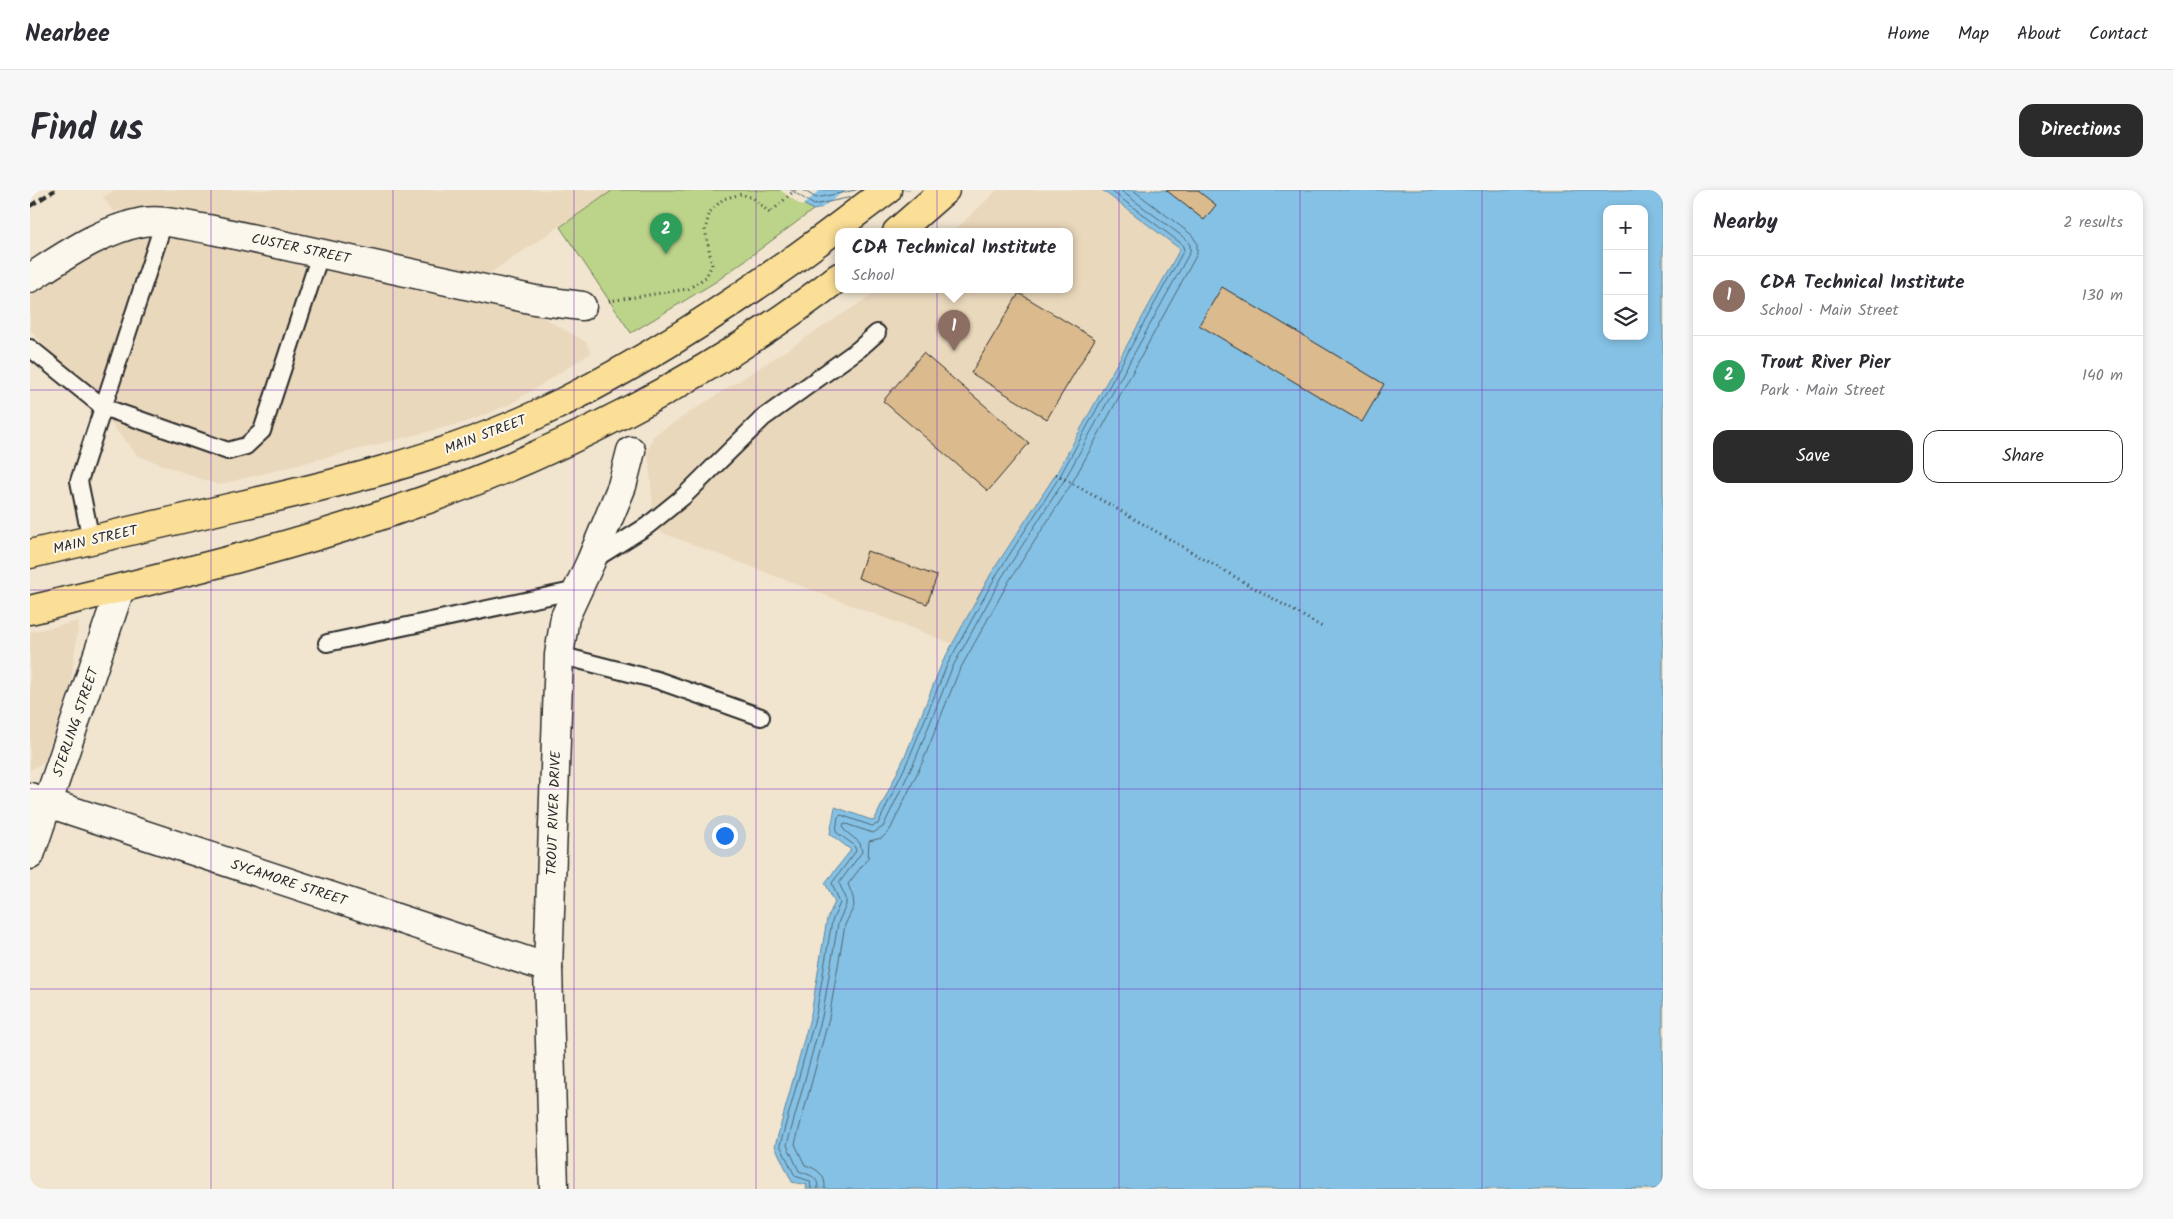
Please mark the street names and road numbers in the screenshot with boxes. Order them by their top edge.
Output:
street label: CUSTER STREET [249,228,354,271]
street label: MAIN STREET [441,409,531,461]
street label: MAIN STREET [51,519,141,560]
street label: STERLING STREET [47,663,105,780]
street label: TROUT RIVER DRIVE [541,749,567,876]
street label: SYCAMORE STREET [228,854,351,913]

